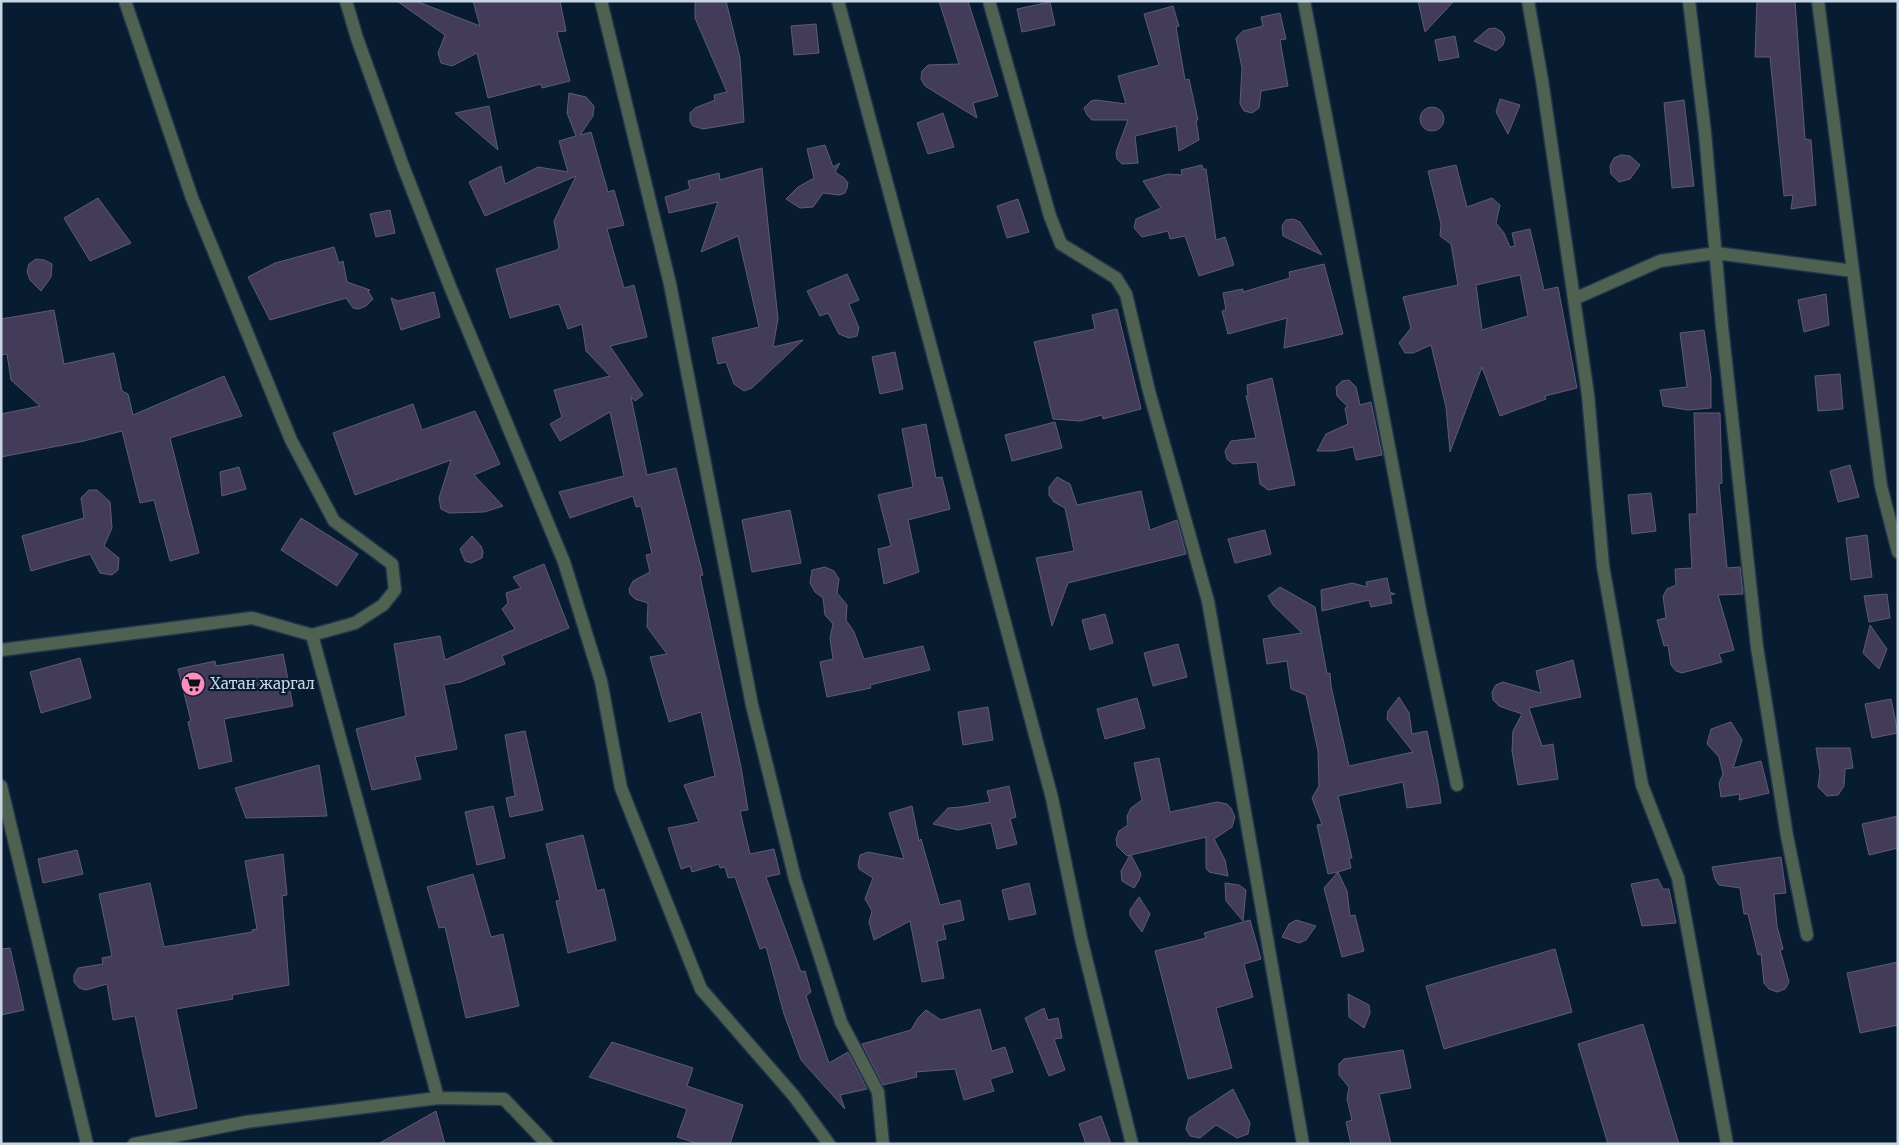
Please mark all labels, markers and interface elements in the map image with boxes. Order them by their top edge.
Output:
supermarket icon: Хатан жаргал [180,671,206,697]
place label: Хатан жаргал [210,674,315,693]

